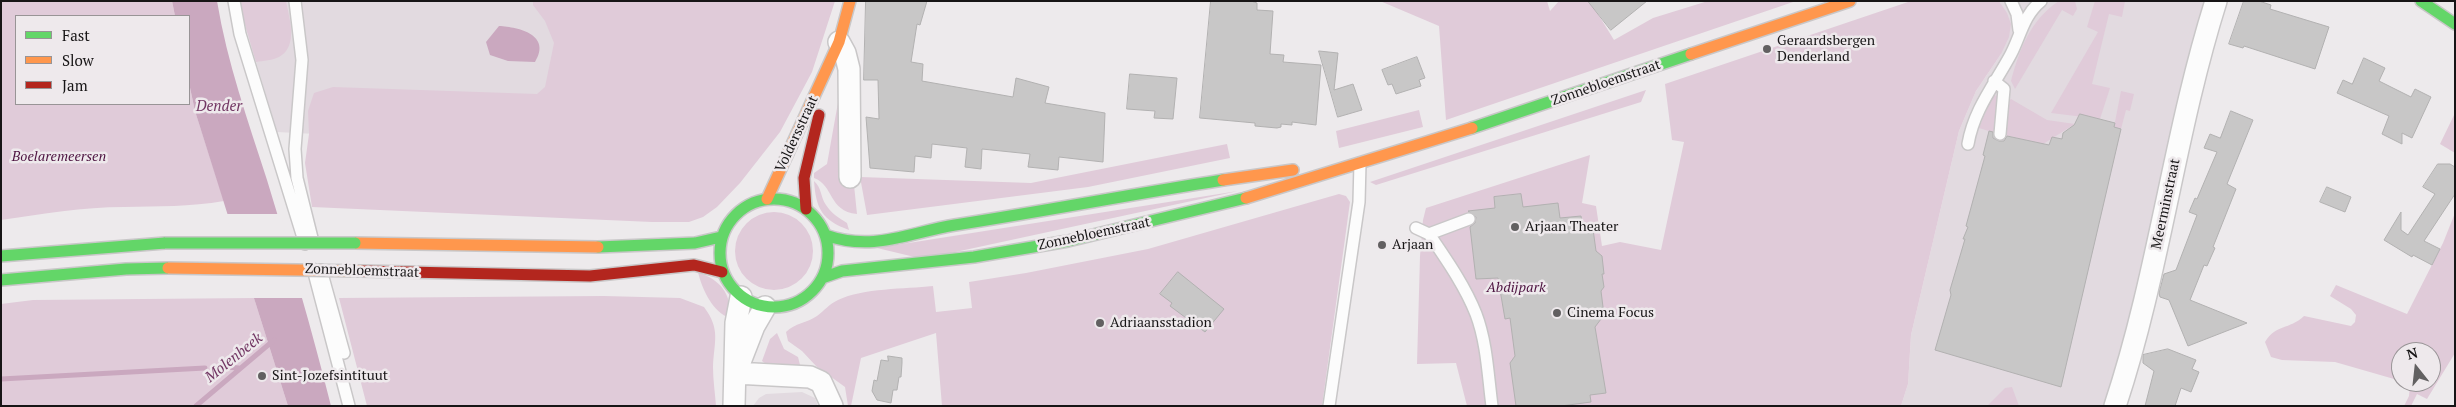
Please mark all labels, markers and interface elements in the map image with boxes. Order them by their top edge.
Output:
legend [15,15,190,105]
text: Fast [62,25,90,45]
place label: Geraardsbergen Denderland [1777,33,1875,65]
marker: Geraardsbergen Denderland [1761,43,1773,55]
text: Slow [62,50,94,70]
street label: Zonnebloemstraat [1549,56,1663,110]
text: Jam [62,75,88,95]
street label: Voldersstraat [772,93,822,175]
water label: Dender [196,98,242,116]
park label: Boelaremeersen [12,149,106,165]
street label: Meerminstraat [2148,157,2184,251]
street label: Zonnebloemstraat [1036,214,1152,254]
place label: Arjaan Theater [1525,219,1618,235]
marker: Arjaan Theater [1509,221,1521,233]
place label: Arjaan [1392,237,1433,253]
marker: Arjaan [1376,239,1388,251]
street label: Zonnebloemstraat [305,261,419,281]
park label: Abdijpark [1486,280,1546,296]
place label: Cinema Focus [1567,305,1654,321]
marker: Cinema Focus [1551,307,1563,319]
place label: Adriaansstadion [1110,315,1212,331]
marker: Adriaansstadion [1094,317,1106,329]
water label: Molenbeek [202,329,266,387]
north arrow [2391,342,2441,392]
text: N [2404,342,2420,364]
place label: Sint-Jozefsintituut [272,368,388,384]
marker: Sint-Jozefsintituut [256,370,268,382]

